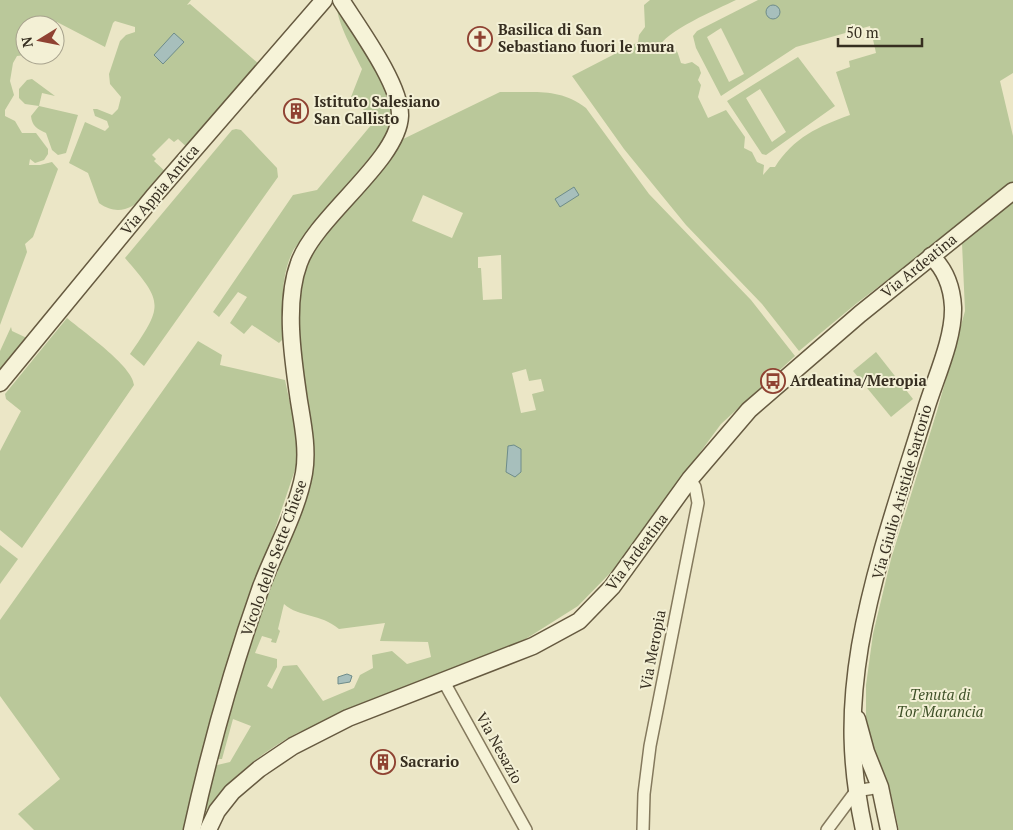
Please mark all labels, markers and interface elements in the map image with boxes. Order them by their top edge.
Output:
north arrow [15,15,65,65]
scale bar [838,15,922,47]
place label: Basilica di San Sebastiano fuori le mura [498,19,675,56]
text: 50 m [846,22,879,42]
church icon: Basilica di San Sebastiano fuori le mura [467,26,493,52]
text: N [16,35,37,49]
place label: Istituto Salesiano San Callisto [314,91,440,128]
building icon: Istituto Salesiano San Callisto [283,98,309,124]
street label: Via Appia Antica [116,140,203,239]
street label: Via Ardeatina [876,228,961,302]
bus stop icon: Ardeatina/Meropia [760,368,786,394]
place label: Ardeatina/Meropia [790,370,927,390]
street label: Via Giulio Aristide Sartorio [867,402,936,581]
street label: Vicolo delle Sette Chiese [235,477,311,639]
street label: Via Ardeatina [601,508,672,594]
street label: Via Meropia [634,608,670,692]
park label: Tenuta di Tor Marancia [896,684,984,721]
street label: Via Nesazio [472,708,528,787]
building icon: Sacrario [370,749,396,775]
place label: Sacrario [400,751,459,771]

